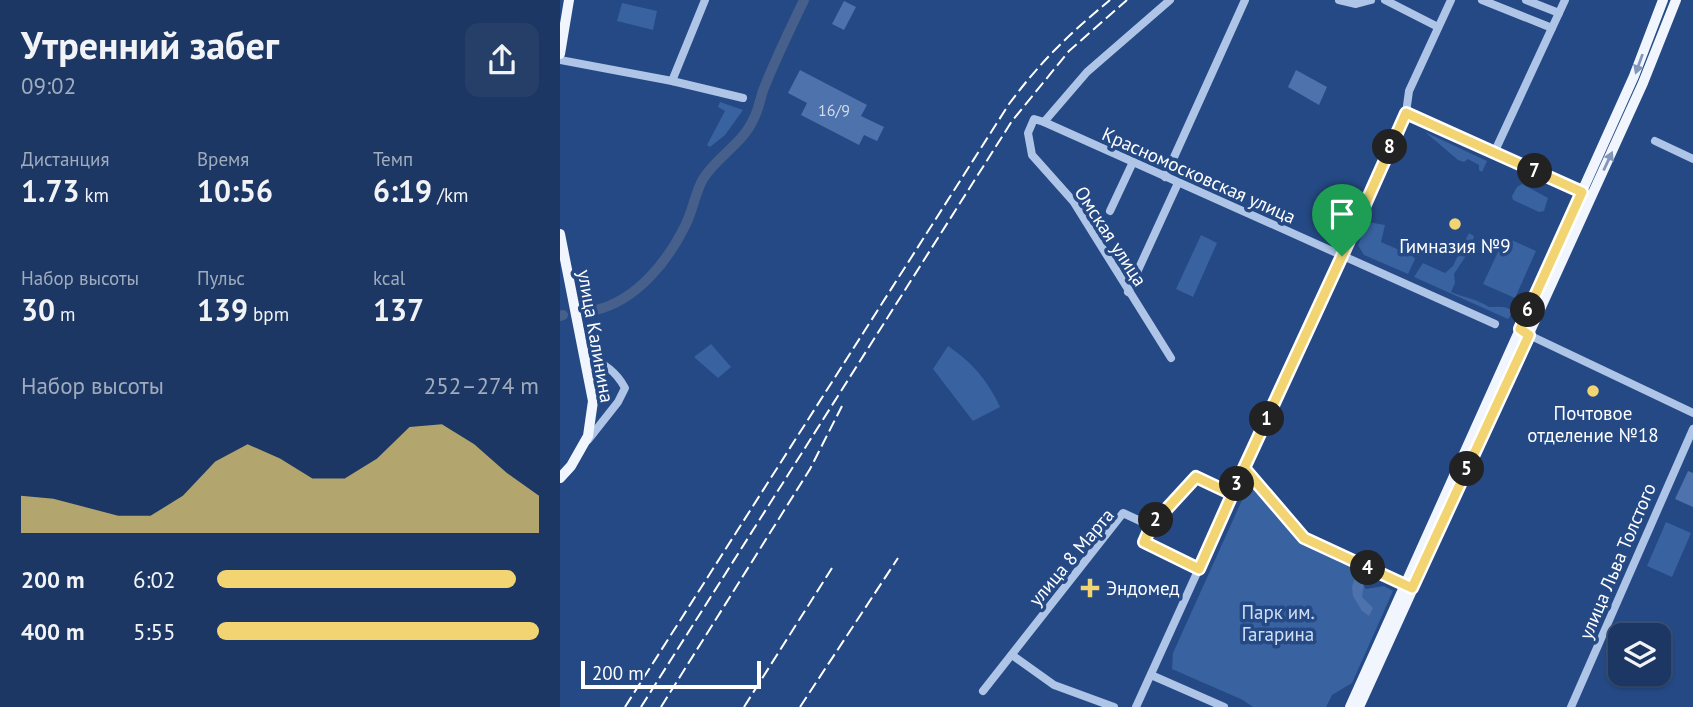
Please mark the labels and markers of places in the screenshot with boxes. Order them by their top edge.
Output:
pin: 8 [1372,130,1408,164]
pin: 7 [1518,154,1552,188]
pin [1312,184,1372,256]
marker: Гимназия №9 [1447,216,1463,232]
place label: Гимназия №9 [1399,234,1511,258]
pin: 6 [1510,292,1546,328]
marker: Почтовое отделение №18 [1585,383,1601,399]
place label: Почтовое отделение №18 [1527,401,1659,447]
pin: 1 [1250,402,1284,436]
pin: 5 [1450,452,1485,486]
pin: 3 [1220,466,1254,502]
pin: 2 [1138,503,1174,538]
pin: 4 [1350,550,1386,586]
place label: Эндомед [1106,576,1179,600]
marker: Эндомед [1080,578,1100,598]

